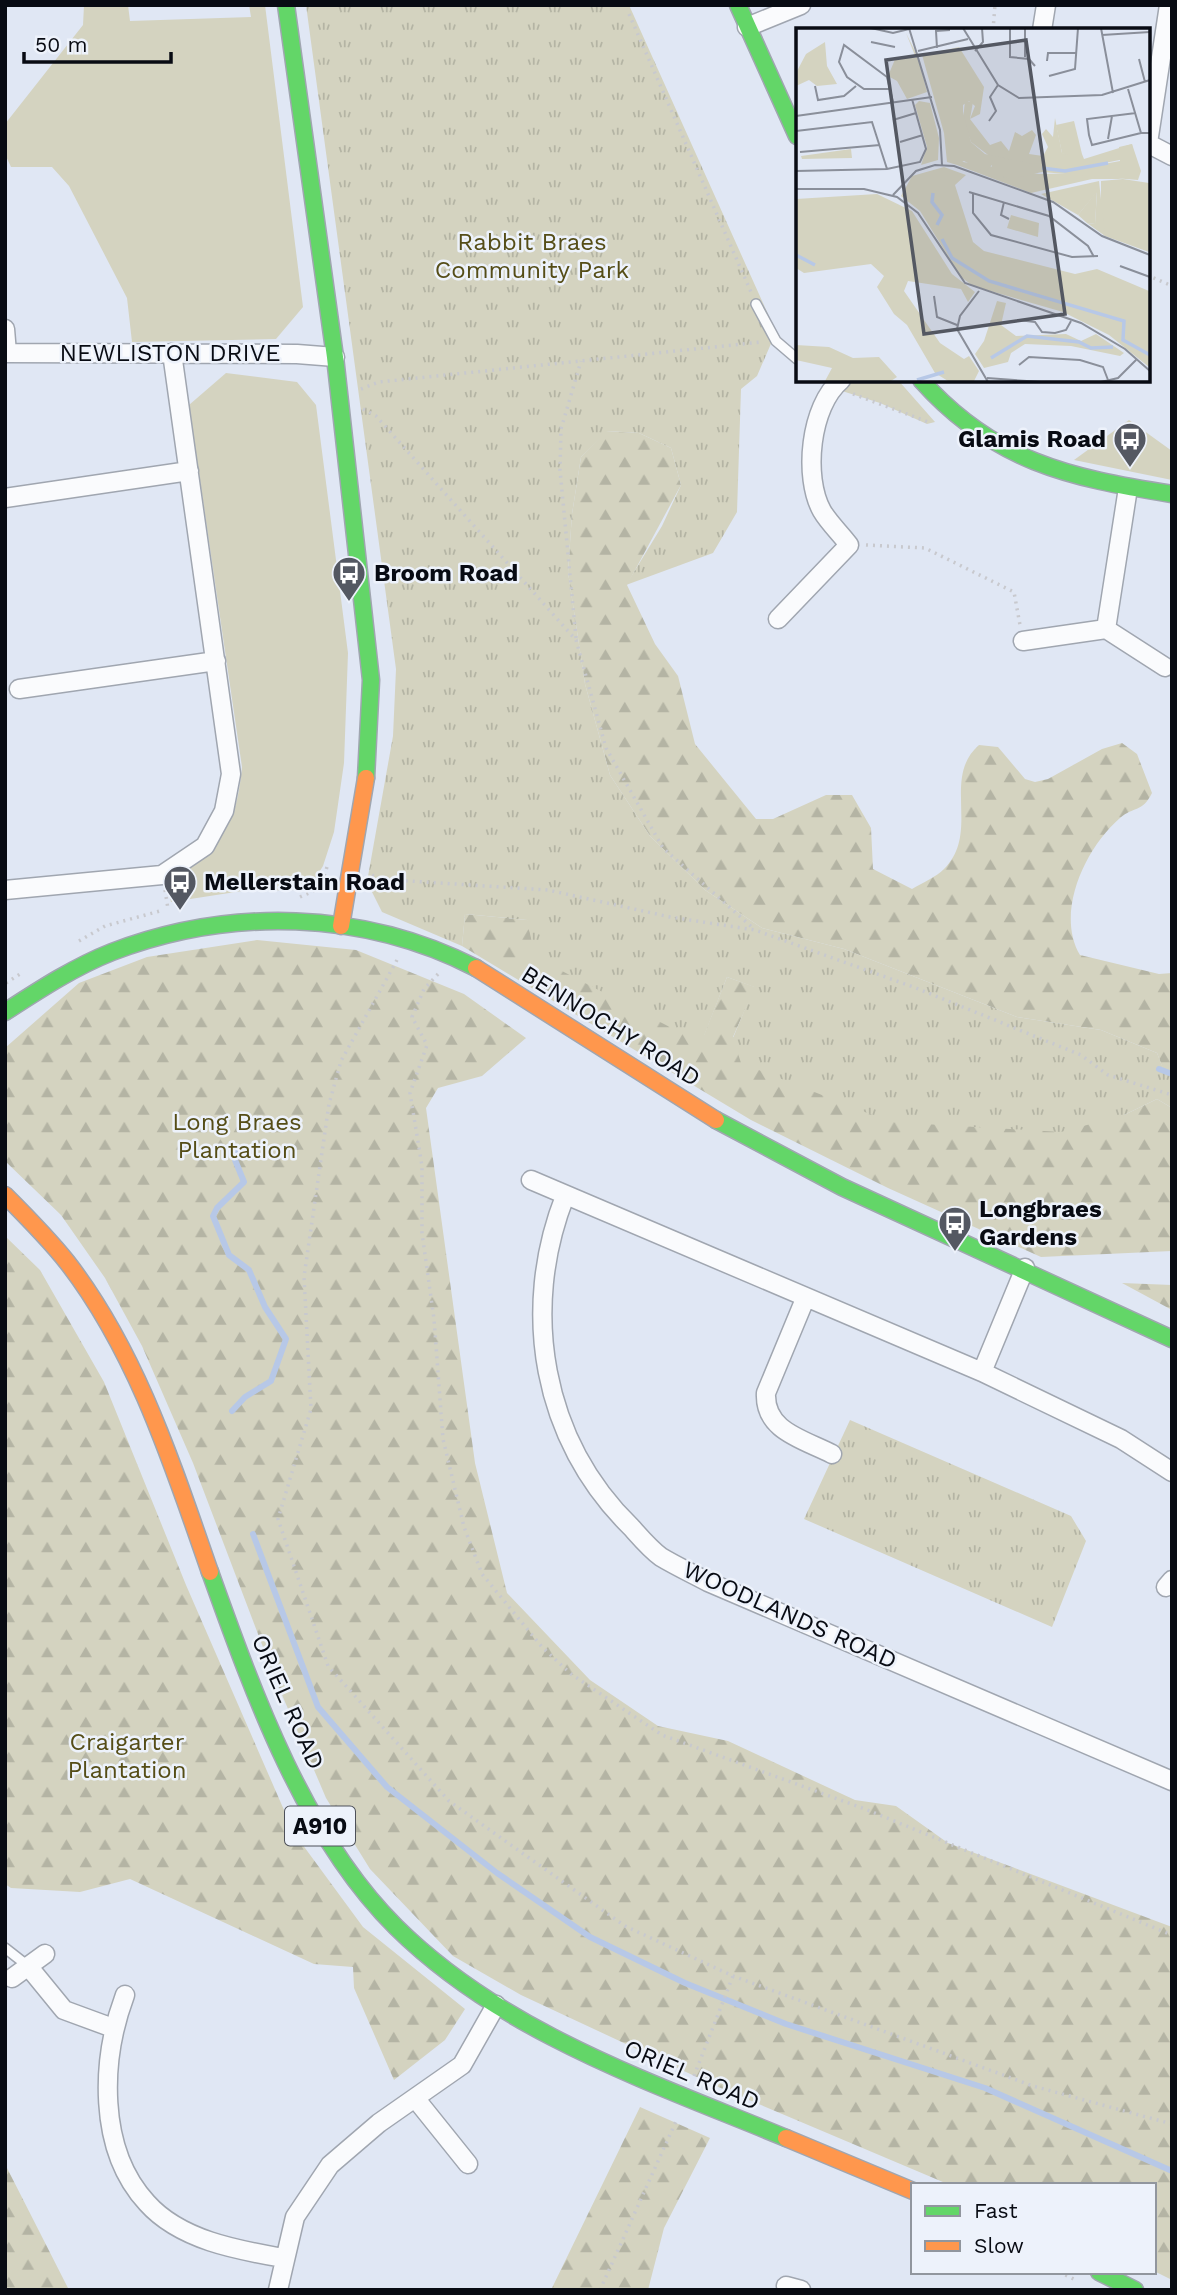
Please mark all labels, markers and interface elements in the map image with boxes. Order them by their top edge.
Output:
scale bar [24,21,172,65]
inset map [796,28,1149,382]
text: 50 m [35,32,87,57]
park label: Rabbit Braes Community Park [435,228,630,284]
street label: NEWLISTON DRIVE [59,339,281,367]
bus stop icon: Glamis Road [1111,420,1149,469]
place label: Glamis Road [958,425,1106,453]
bus stop icon: Broom Road [330,554,368,603]
place label: Broom Road [374,559,518,587]
bus stop icon: Mellerstain Road [161,863,199,912]
place label: Mellerstain Road [204,868,405,896]
street label: BENNOCHY ROAD [516,960,706,1092]
park label: Long Braes Plantation [172,1108,302,1164]
place label: Longbraes Gardens [979,1195,1102,1251]
bus stop icon: Longbraes Gardens [936,1204,974,1253]
street label: WOODLANDS ROAD [679,1555,901,1675]
street label: ORIEL ROAD [246,1630,330,1774]
park label: Craigarter Plantation [67,1728,187,1784]
road number: A910 [285,1806,355,1845]
street label: ORIEL ROAD [620,2034,764,2116]
legend [911,2183,1156,2274]
text: Fast [974,2198,1018,2223]
text: Slow [974,2233,1024,2258]

